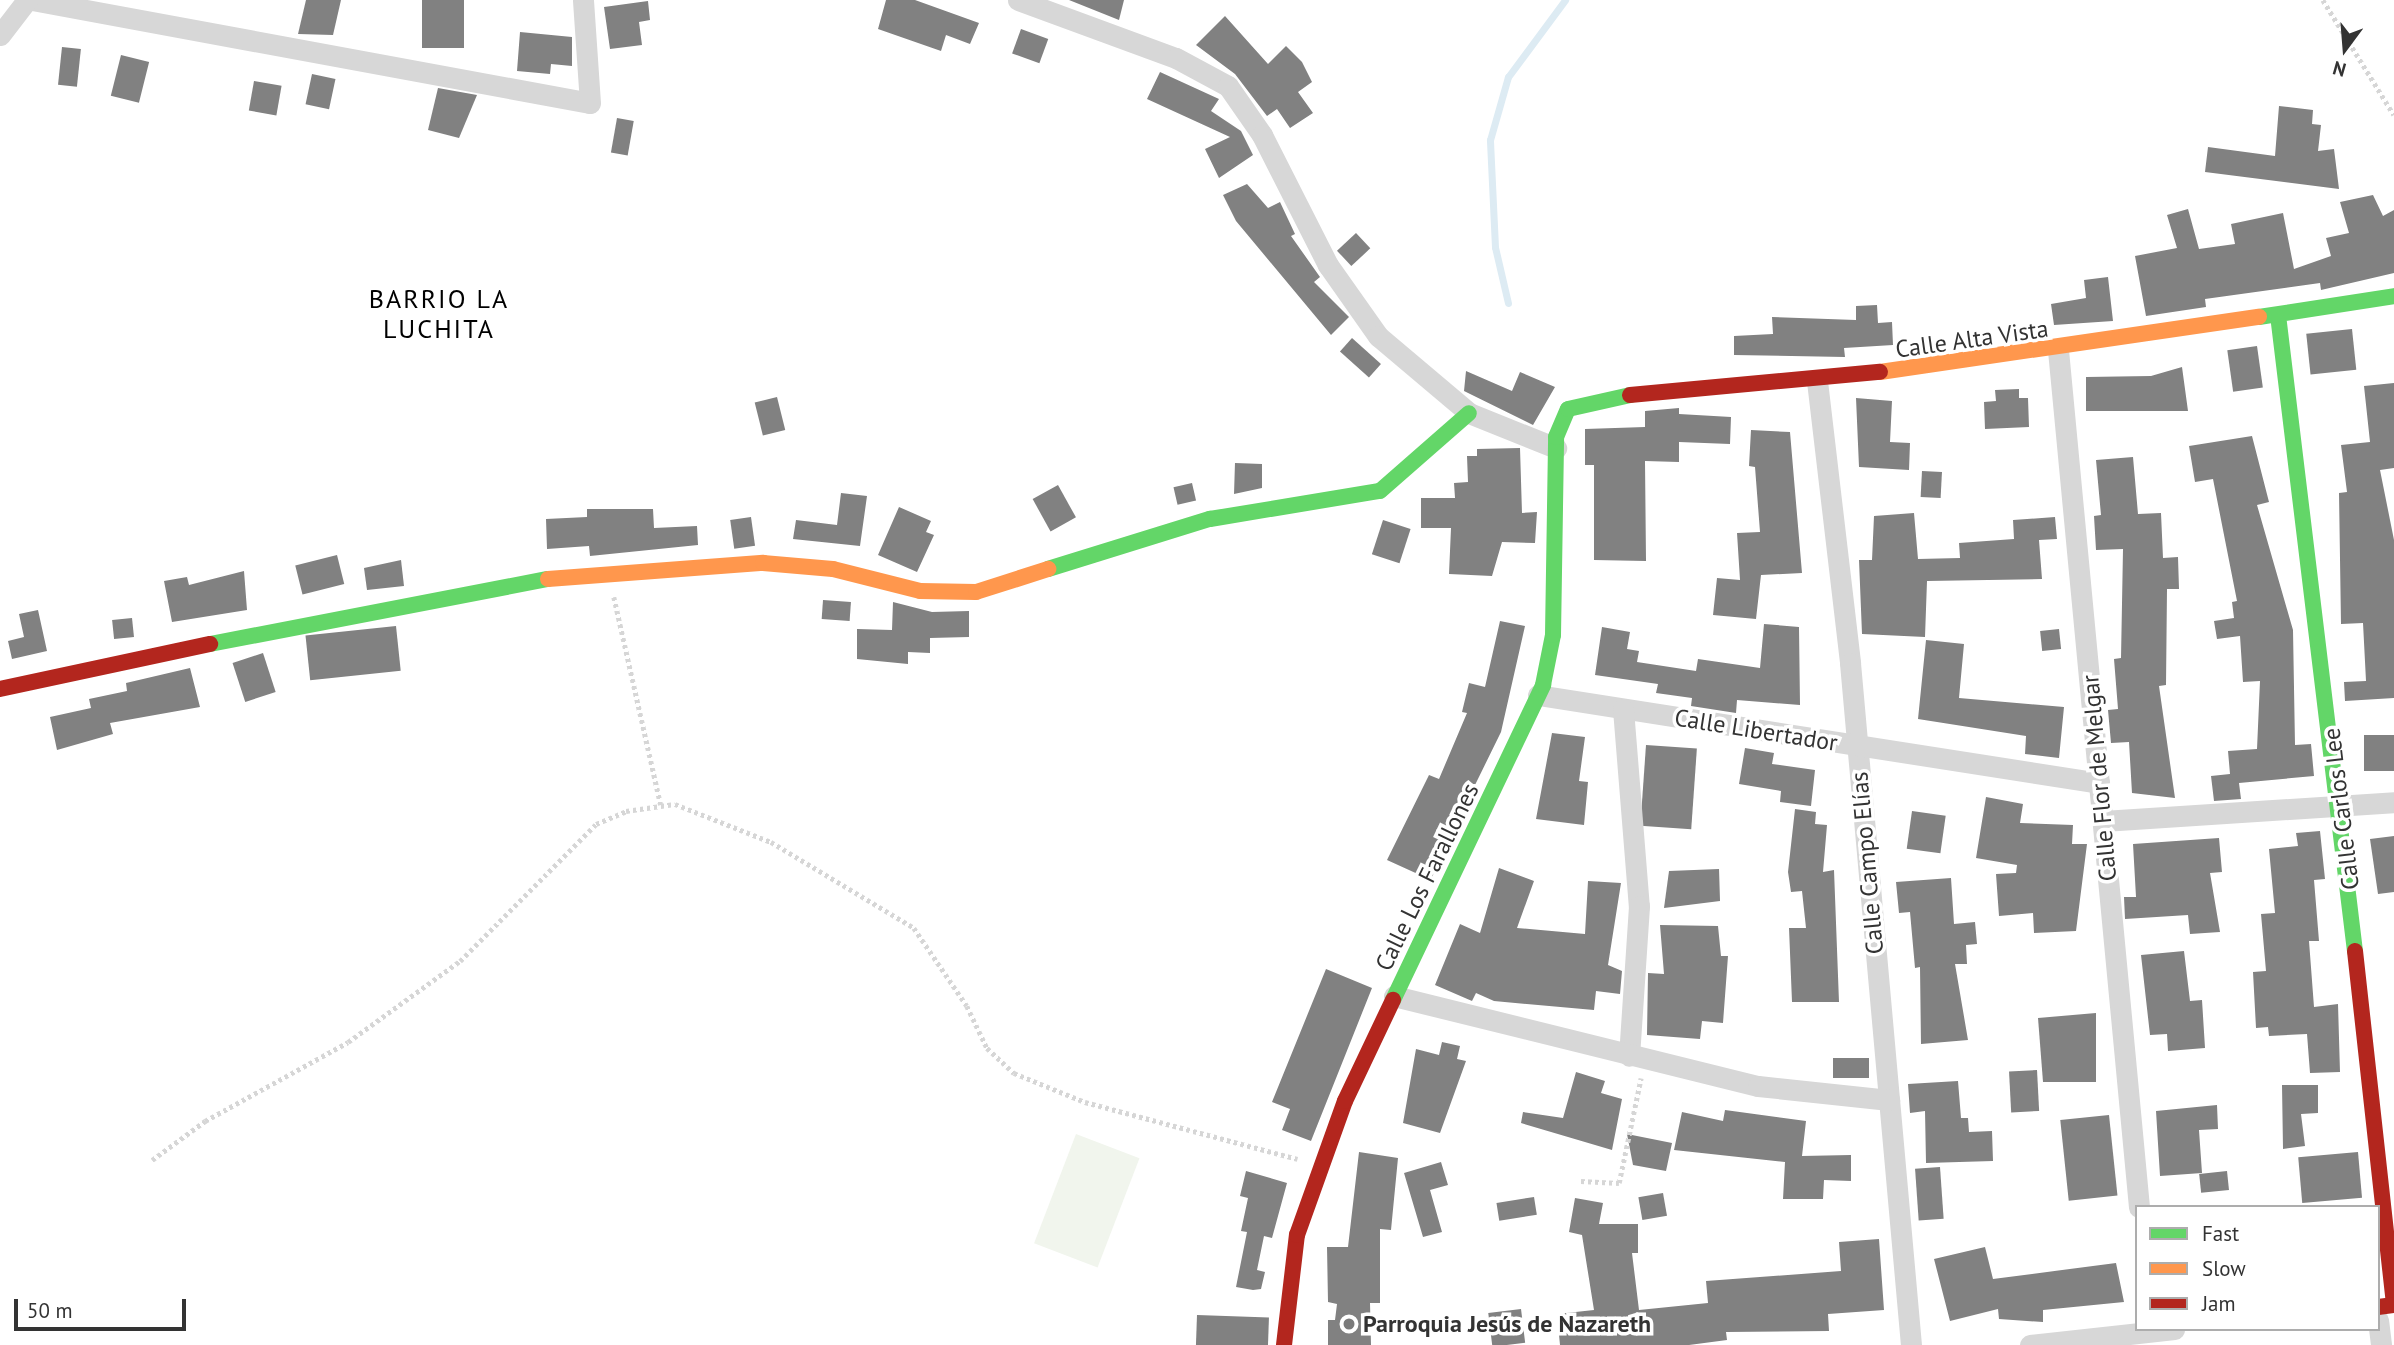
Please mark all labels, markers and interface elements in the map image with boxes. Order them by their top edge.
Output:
north arrow [2310,14,2380,84]
text: N [2330,56,2349,82]
district label: BARRIO LA LUCHITA [370,283,508,344]
street label: Calle Alta Vista [1893,314,2051,364]
street label: Calle Flor de Melgar [2076,673,2122,883]
street label: Calle Libertador [1672,703,1840,757]
street label: Calle Carlos Lee [2317,727,2365,891]
street label: Calle Campo Elías [1845,771,1889,955]
street label: Calle Los Farallones [1369,779,1485,975]
legend [2135,1205,2380,1331]
text: Fast [2202,1220,2239,1247]
text: Slow [2202,1255,2246,1282]
scale bar [18,1286,189,1330]
text: Jam [2202,1290,2236,1317]
text: 50 m [27,1297,73,1324]
place label: Parroquia Jesús de Nazareth [1363,1310,1651,1338]
marker: Parroquia Jesús de Nazareth [1341,1316,1357,1332]

